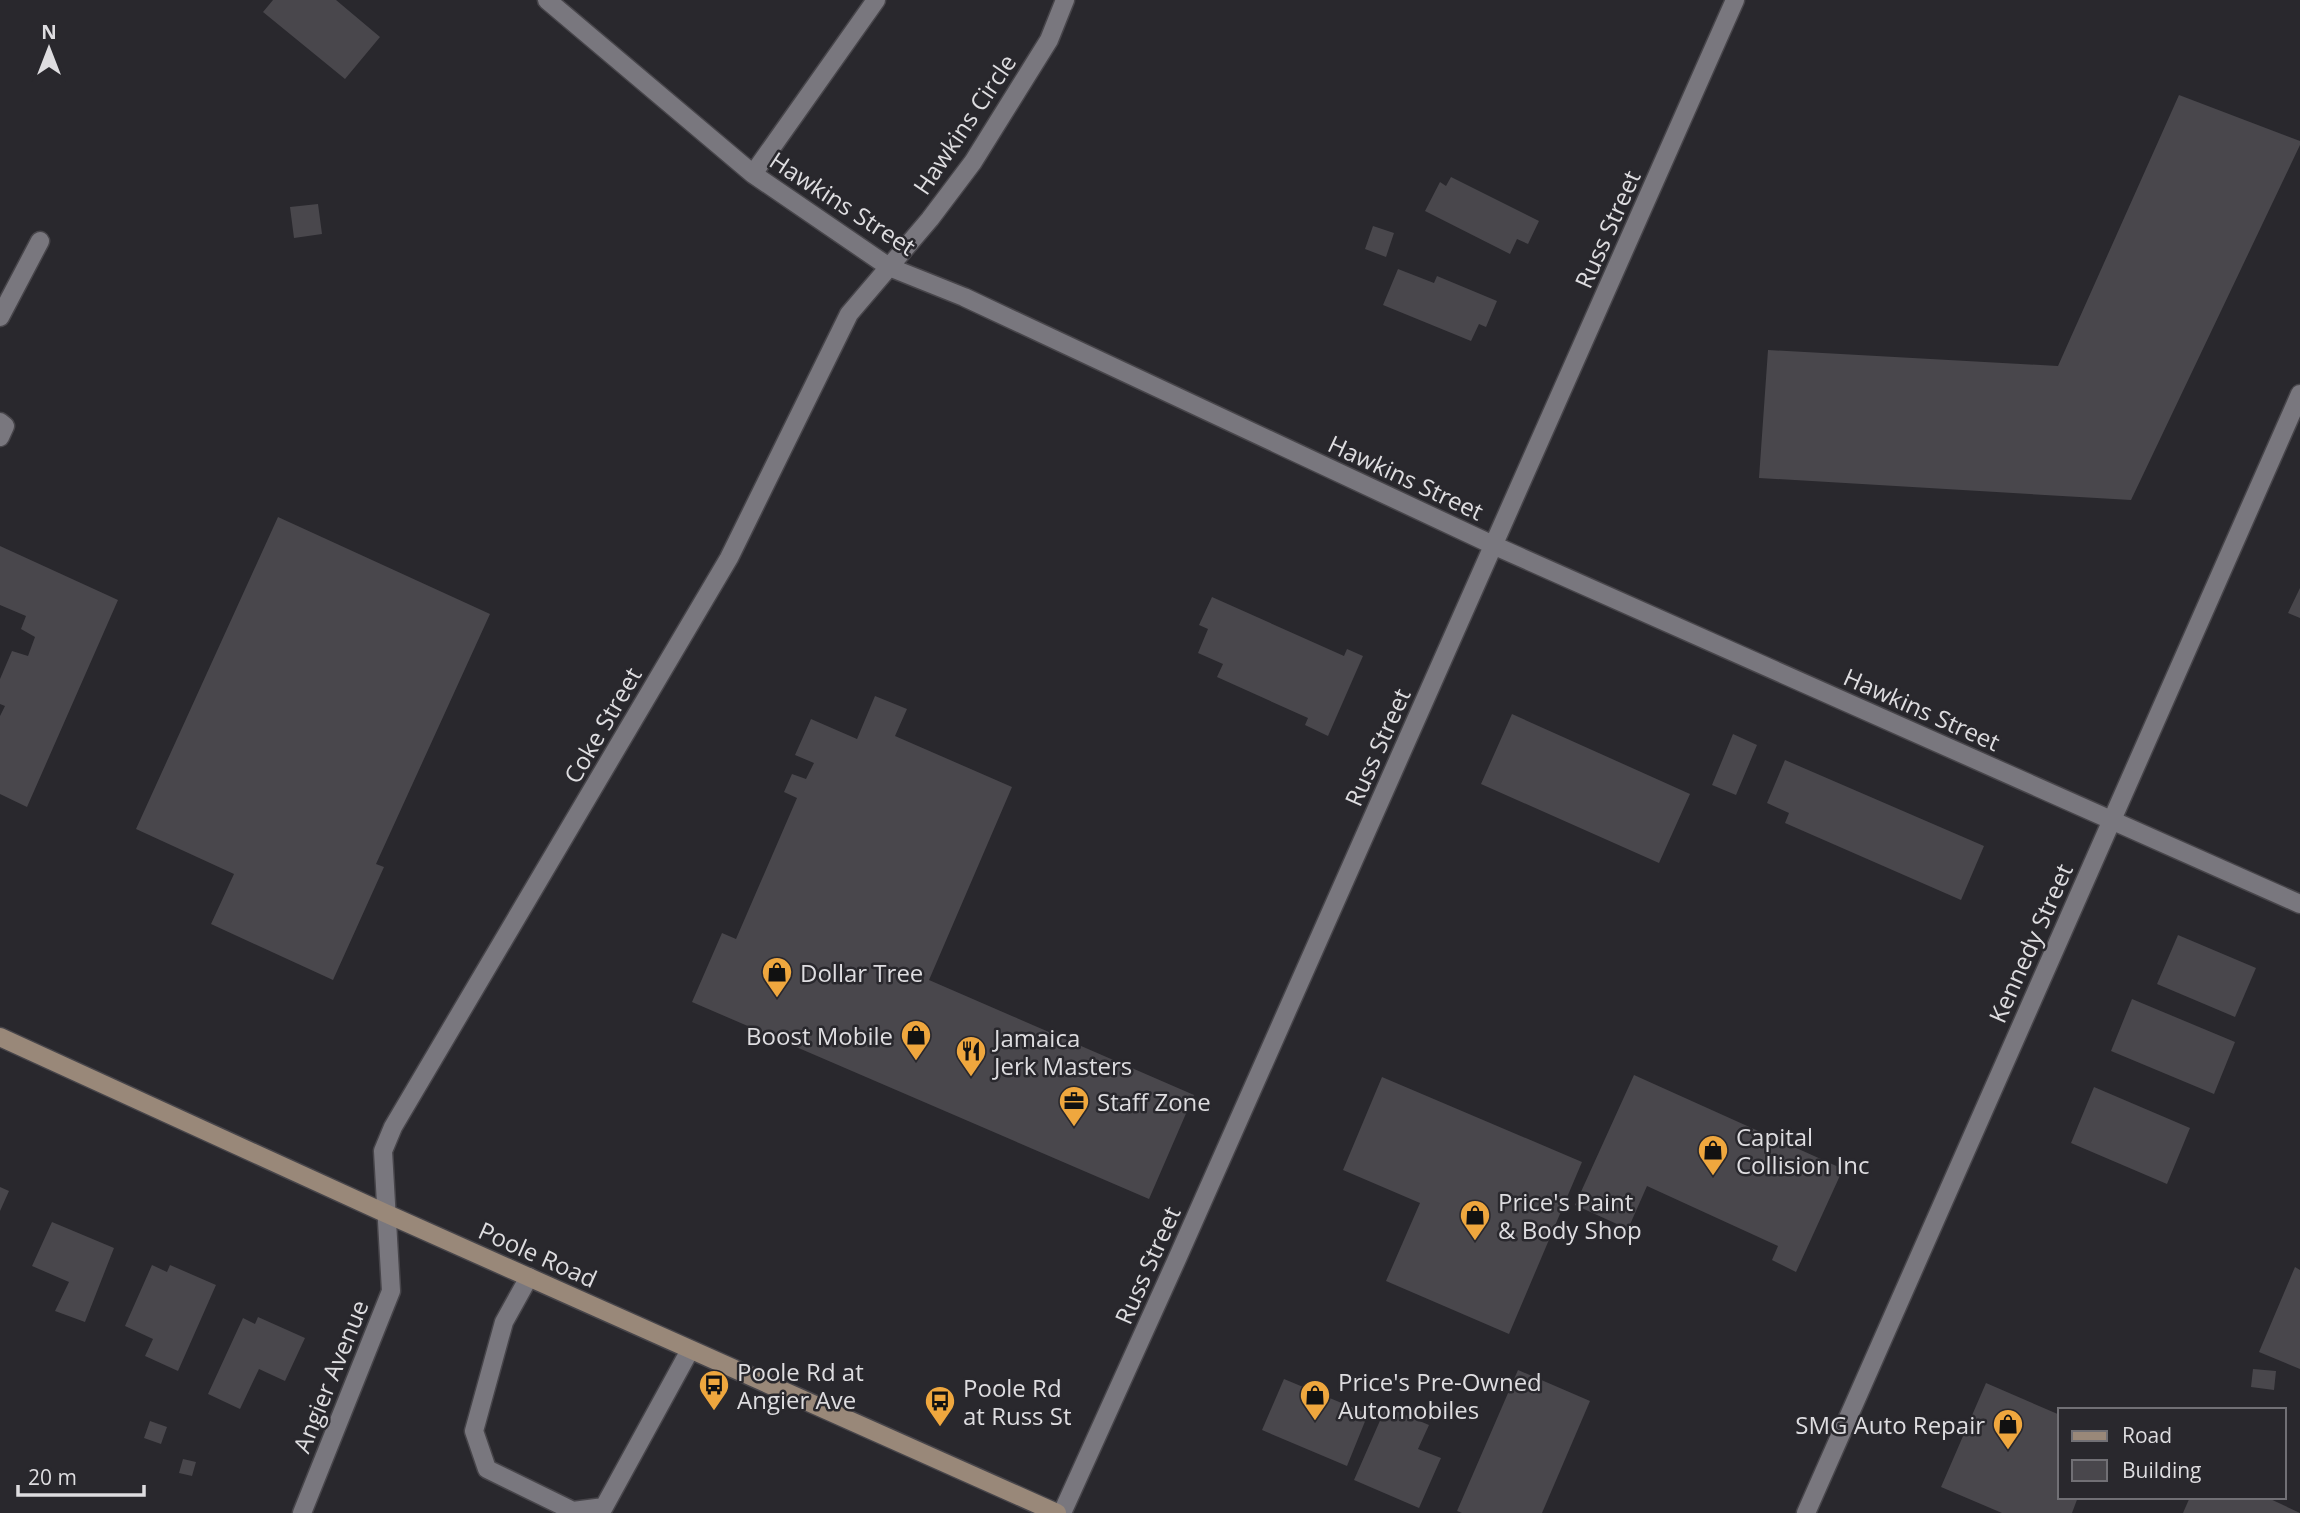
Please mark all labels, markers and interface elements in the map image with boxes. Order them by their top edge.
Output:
north arrow [14,14,84,84]
text: N [41,19,57,45]
street label: Hawkins Circle [905,47,1023,201]
street label: Hawkins Street [764,143,922,263]
street label: Russ Street [1566,165,1648,293]
street label: Hawkins Street [1323,427,1489,527]
street label: Hawkins Street [1839,660,2005,758]
street label: Coke Street [555,661,649,789]
street label: Russ Street [1336,683,1418,811]
street label: Kennedy Street [1980,858,2080,1028]
shop icon: Dollar Tree [760,955,794,999]
place label: Dollar Tree [800,956,923,989]
shop icon: Boost Mobile [899,1018,933,1062]
place label: Boost Mobile [746,1019,893,1052]
place label: Jamaica Jerk Masters [992,1021,1132,1082]
restaurant icon: Jamaica Jerk Masters [954,1034,988,1078]
office icon: Staff Zone [1057,1084,1091,1128]
place label: Staff Zone [1097,1085,1211,1118]
place label: Capital Collision Inc [1736,1120,1870,1181]
shop icon: Capital Collision Inc [1696,1133,1730,1177]
place label: Price's Paint & Body Shop [1498,1185,1642,1246]
shop icon: Price's Paint & Body Shop [1458,1198,1492,1242]
street label: Russ Street [1106,1201,1188,1329]
street label: Poole Road [474,1213,602,1295]
street label: Angier Avenue [284,1295,376,1457]
place label: Poole Rd at Angier Ave [737,1355,864,1416]
place label: Price's Pre-Owned Automobiles [1338,1365,1542,1426]
bus stop icon: Poole Rd at Angier Ave [697,1368,731,1412]
place label: Poole Rd at Russ St [963,1371,1071,1432]
shop icon: Price's Pre-Owned Automobiles [1298,1378,1332,1422]
bus stop icon: Poole Rd at Russ St [923,1384,957,1428]
shop icon: SMG Auto Repair [1991,1407,2025,1451]
place label: SMG Auto Repair [1795,1408,1985,1441]
legend [2058,1408,2286,1499]
text: Road [2122,1421,2172,1449]
scale bar [18,1454,144,1498]
text: Building [2122,1456,2201,1484]
text: 20 m [28,1463,77,1491]

